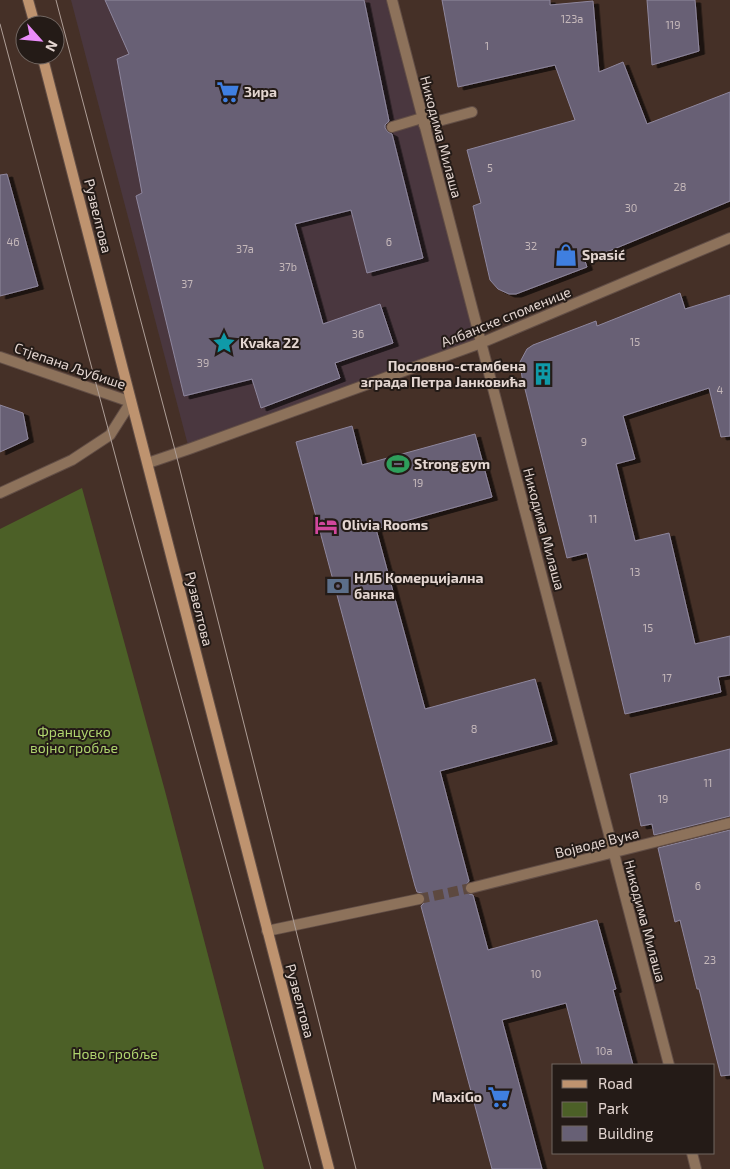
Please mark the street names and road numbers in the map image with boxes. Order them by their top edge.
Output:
street label: Никодима Милаша [417,74,466,200]
street label: Рузвелтова [81,177,116,255]
street label: Албанске споменице [438,283,573,350]
street label: Стјепана Љубише [12,338,128,393]
street label: Никодима Милаша [520,466,569,592]
street label: Рузвелтова [182,570,217,648]
street label: Војводе Вука [553,824,641,861]
street label: Никодима Милаша [621,858,670,984]
street label: Рузвелтова [282,962,319,1040]

